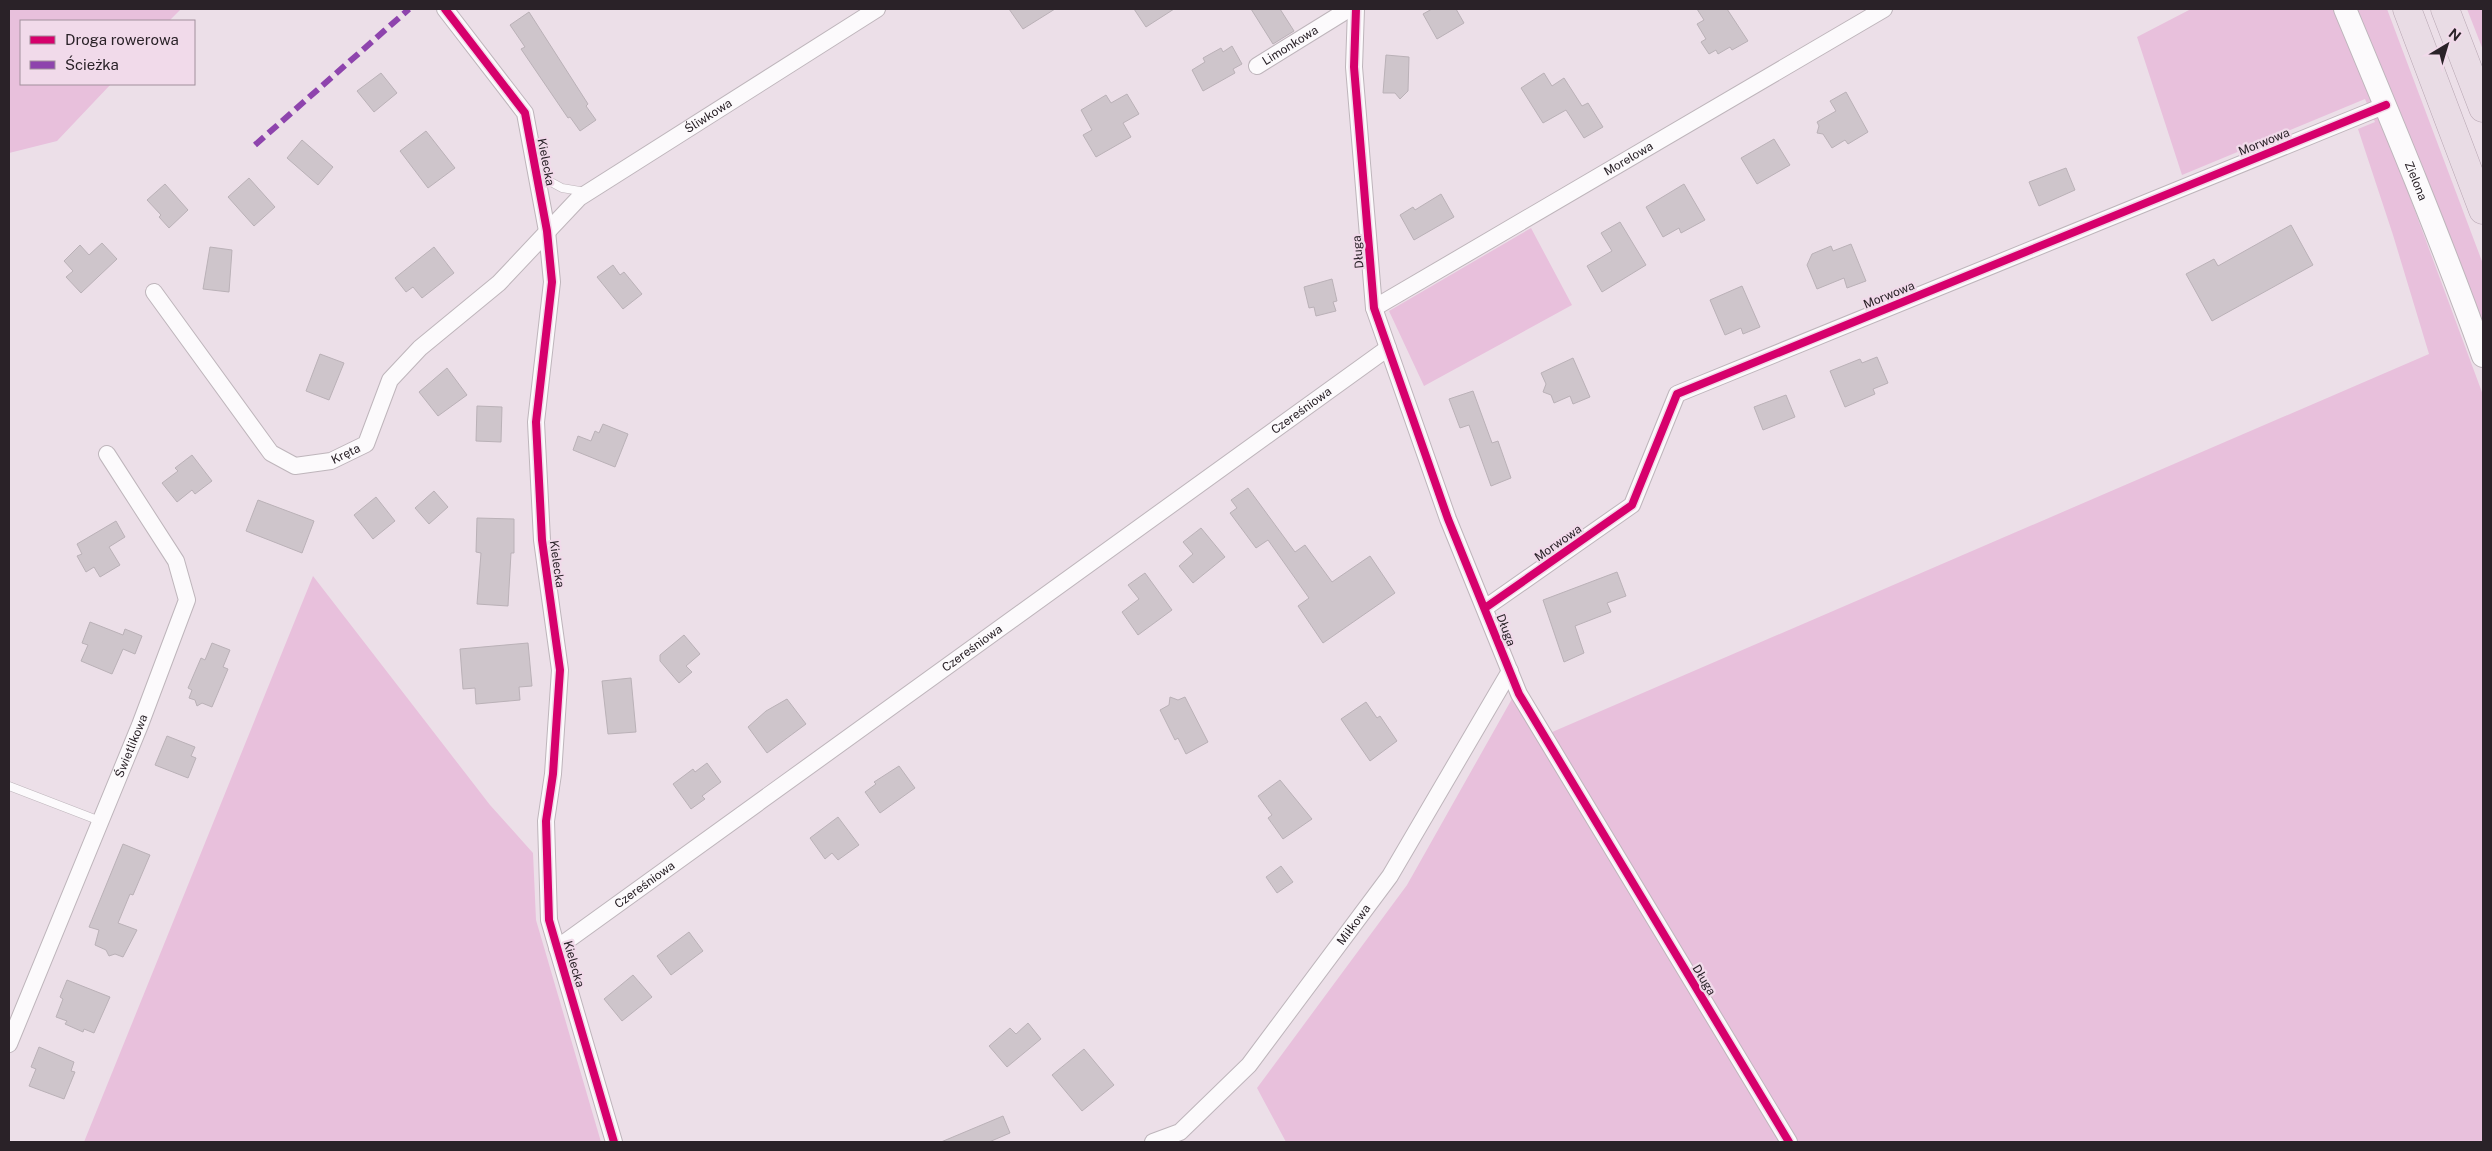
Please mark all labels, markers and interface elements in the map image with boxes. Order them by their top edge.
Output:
legend [20,20,195,85]
north arrow [2422,20,2472,70]
street label: Limonkowa [1260,23,1321,68]
text: N [2446,25,2464,44]
text: Droga rowerowa [65,31,179,48]
text: Ścieżka [65,55,119,73]
street label: Śliwkowa [682,96,734,136]
street label: Morwowa [2236,125,2292,159]
street label: Kielecka [535,137,557,187]
street label: Morelowa [1601,139,1656,179]
street label: Zielona [2402,159,2430,203]
street label: Długa [1350,235,1366,269]
street label: Morwowa [1861,278,1917,312]
street label: Czereśniowa [1268,384,1334,437]
street label: Kręta [329,441,363,467]
street label: Morwowa [1532,522,1584,564]
street label: Kielecka [547,539,567,589]
street label: Długa [1494,612,1518,648]
street label: Czereśniowa [939,622,1005,675]
street label: Świetlikowa [112,712,150,780]
street label: Czereśniowa [612,858,677,911]
street label: Miłkowa [1334,902,1373,948]
street label: Kielecka [561,939,587,989]
street label: Długa [1689,962,1719,998]

